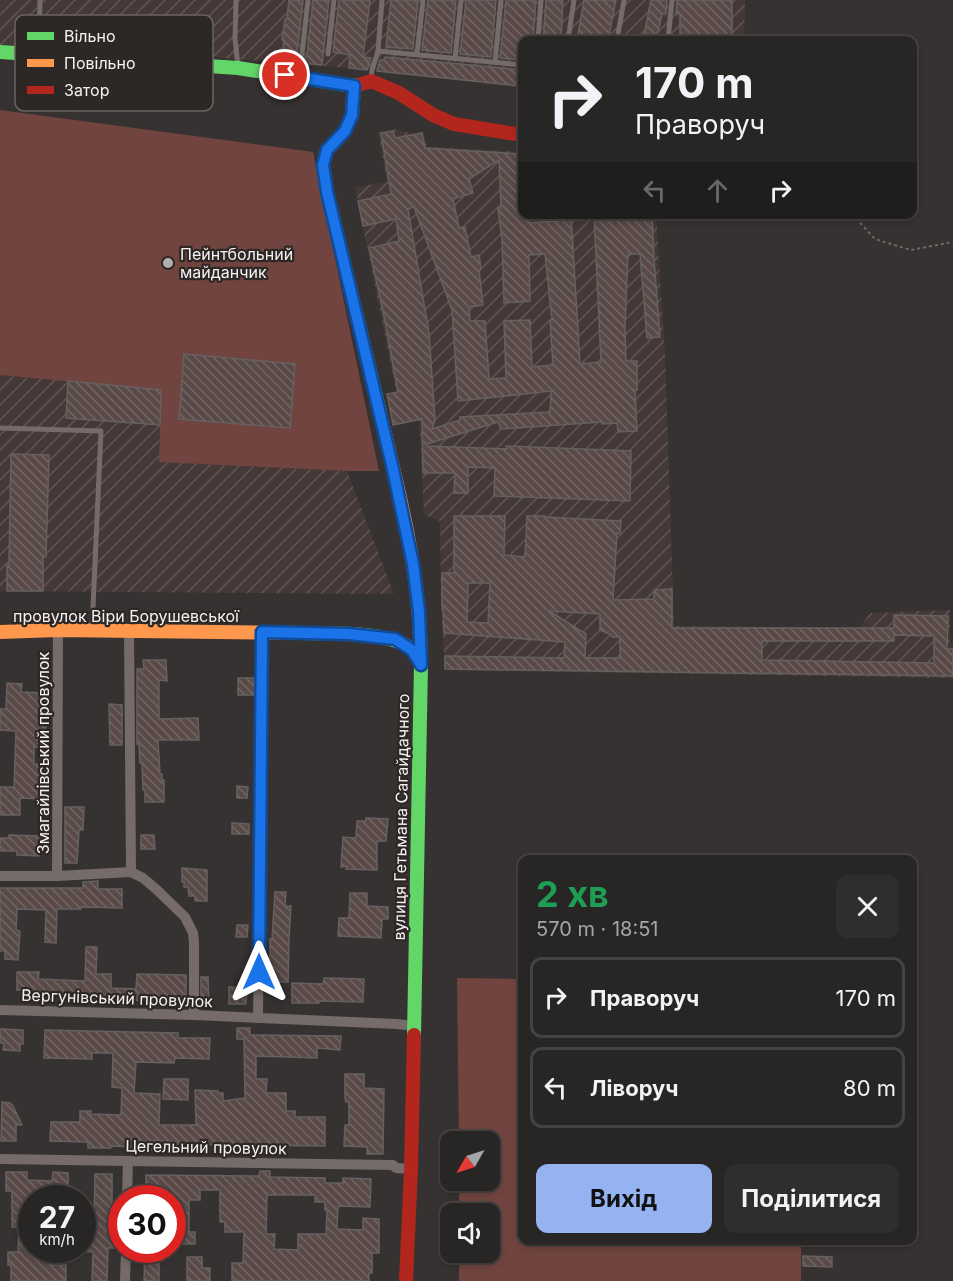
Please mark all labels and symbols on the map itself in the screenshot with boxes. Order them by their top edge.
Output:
legend [15,15,213,111]
text: Вільно [64,26,116,46]
pin [259,49,310,100]
text: Повільно [64,53,136,73]
text: Затор [64,80,109,100]
place label: Пейнтбольний майданчик [180,244,293,282]
marker: Пейнтбольний майданчик [161,256,175,270]
street label: провулок Віри Борушевської [13,606,240,626]
street label: Змагайлівський провулок [33,651,53,854]
street label: вулиця Гетьмана Сагайдачного [389,693,413,941]
position arrow [227,940,291,1004]
street label: Вергунівський провулок [21,985,214,1011]
north arrow [440,1131,500,1191]
street label: Цегельний провулок [125,1136,287,1158]
speed limit sign: 30 [108,1185,186,1263]

